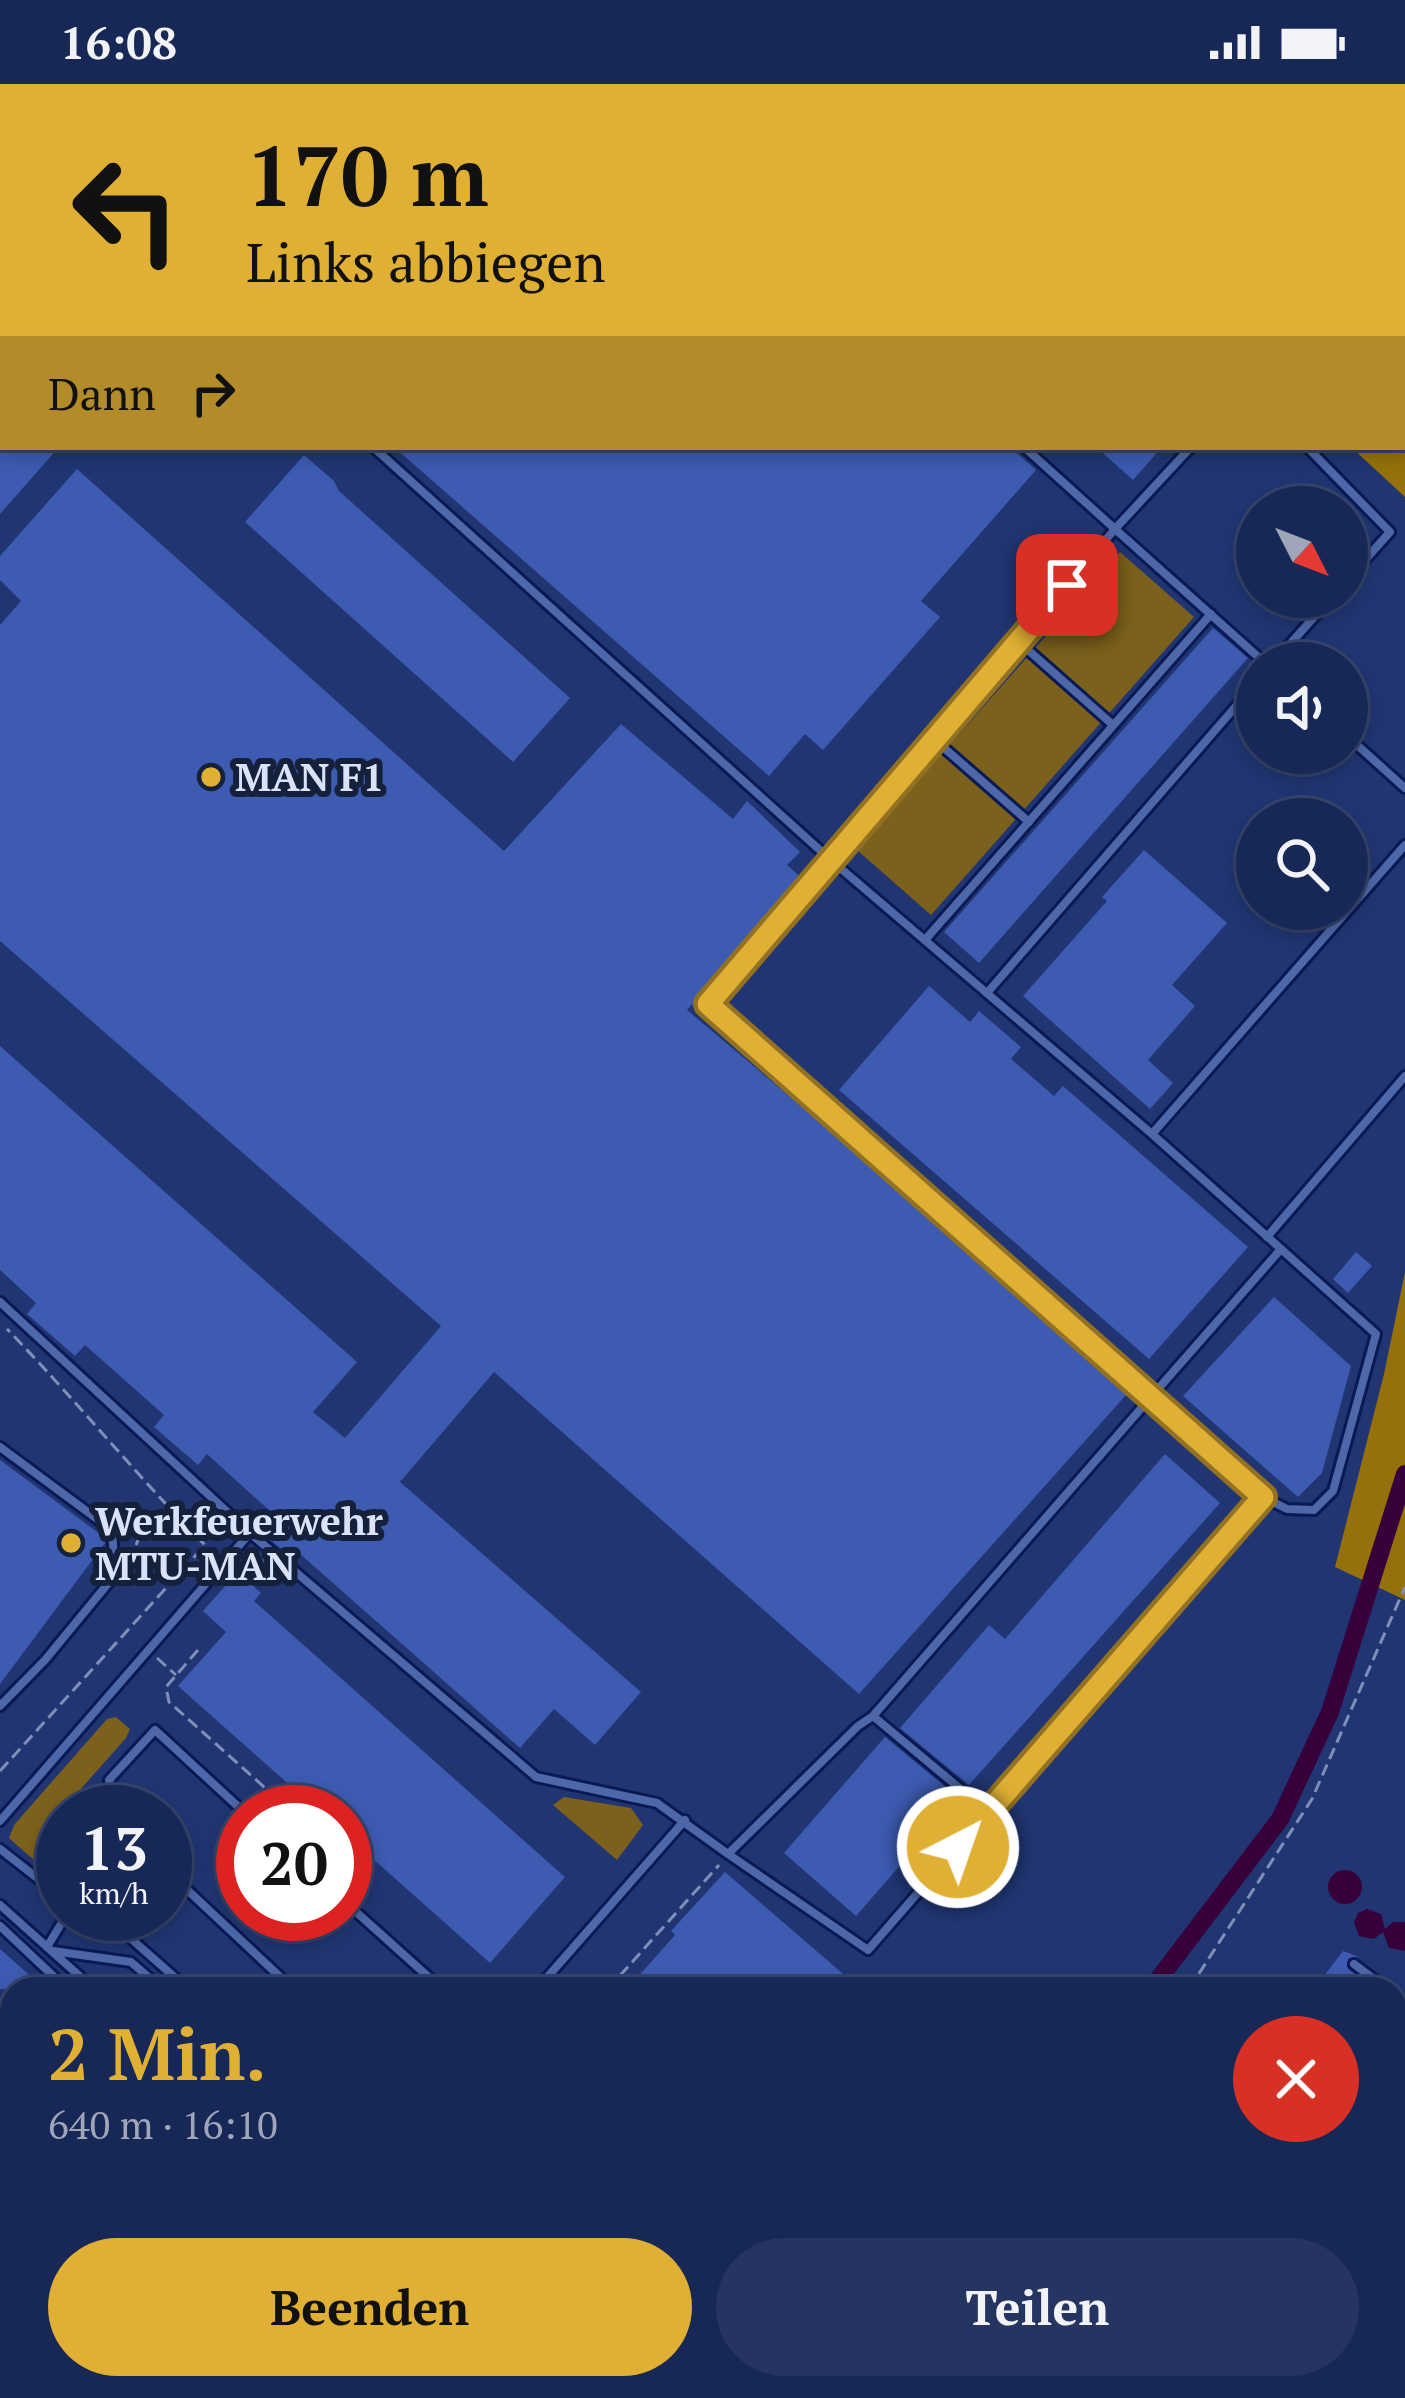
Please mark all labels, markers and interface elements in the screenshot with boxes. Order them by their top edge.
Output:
text: 16:08 [60,12,177,72]
text: 170 m [246,119,489,230]
icon: left [48,132,204,288]
text: Links abbiegen [246,226,606,297]
icon: right [180,360,246,426]
text: Dann [48,363,156,423]
north arrow [1236,486,1368,618]
map controls [1236,486,1368,930]
pin [1016,534,1118,636]
icon: arrive [1034,552,1100,618]
button: sound [1236,642,1368,774]
place label: MAN F1 [235,750,384,802]
marker: MAN F1 [198,764,224,790]
button: search [1236,798,1368,930]
place label: Werkfeuerwehr MTU-MAN [95,1494,383,1591]
marker: Werkfeuerwehr MTU-MAN [58,1530,84,1556]
position arrow [895,1784,1021,1910]
speed limit sign: 20 [216,1785,372,1941]
text: 13 [80,1808,148,1887]
text: km/h [79,1873,149,1913]
text: 2 Min. [48,2005,267,2101]
button: close [1233,2016,1359,2142]
text: 640 m · 16:10 [48,2098,278,2150]
button: Beenden [48,2238,692,2376]
button: Teilen [716,2238,1359,2376]

